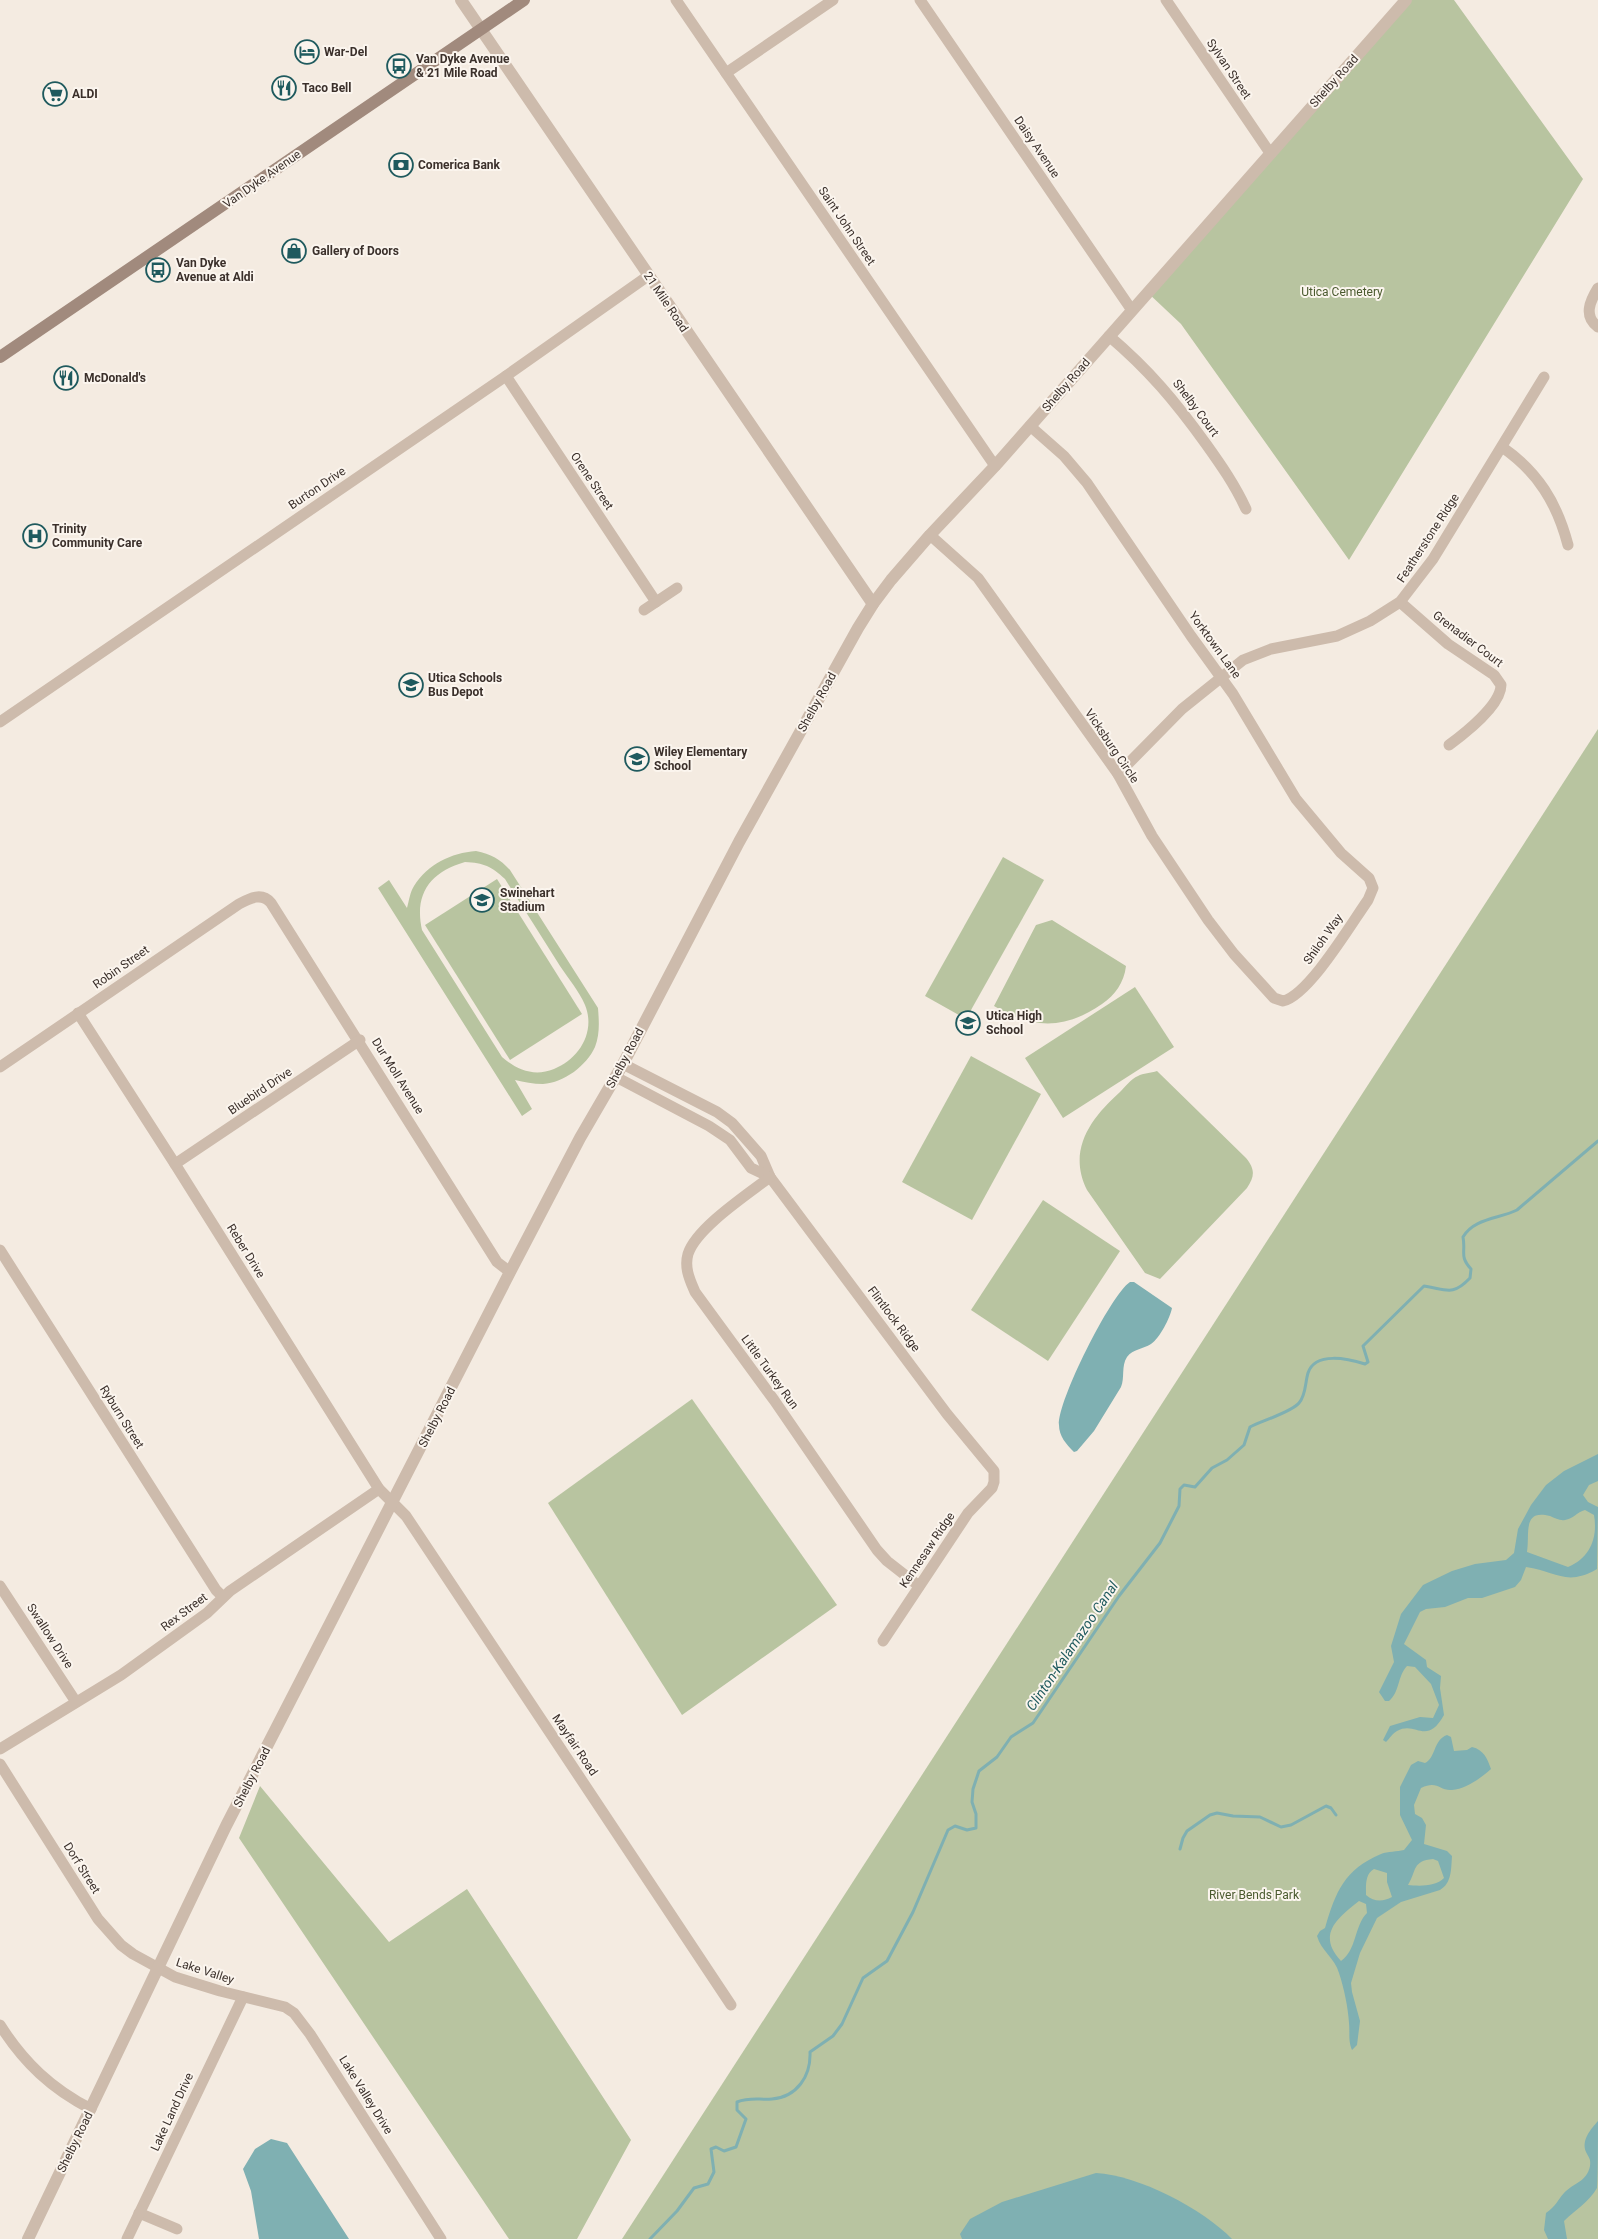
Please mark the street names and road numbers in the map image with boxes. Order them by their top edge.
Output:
street label: Sylvan Street [1204,36,1254,102]
street label: Shelby Road [1307,52,1361,110]
street label: Daisy Avenue [1011,113,1063,181]
street label: Van Dyke Avenue [220,147,304,211]
street label: Saint John Street [816,184,878,268]
street label: 21 Mile Road [641,269,691,335]
street label: Shelby Road [1039,356,1093,414]
street label: Shelby Court [1170,377,1222,439]
street label: Orene Street [568,450,616,512]
street label: Burton Drive [286,464,348,512]
street label: Featherstone Ridge [1394,491,1462,585]
street label: Grenadier Court [1430,608,1506,670]
street label: Yorktown Lane [1186,609,1244,681]
street label: Shelby Road [795,670,839,734]
street label: Vicksburg Circle [1082,706,1142,786]
street label: Shiloh Way [1300,911,1346,967]
street label: Robin Street [90,943,152,991]
street label: Shelby Road [603,1026,647,1090]
street label: Dur Moll Avenue [369,1035,427,1117]
street label: Bluebird Drive [226,1065,294,1117]
street label: Reber Drive [224,1221,268,1281]
street label: Flintlock Ridge [865,1284,923,1354]
street label: Little Turkey Run [738,1332,802,1412]
street label: Ryburn Street [97,1383,147,1451]
street label: Shelby Road [416,1384,458,1450]
street label: Kennesaw Ridge [897,1509,957,1591]
street label: Rex Street [158,1590,210,1634]
street label: Swallow Drive [24,1601,76,1671]
street label: Mayfair Road [549,1712,601,1778]
street label: Shelby Road [231,1744,273,1810]
street label: Dorf Street [61,1840,103,1896]
street label: Lake Valley [174,1955,236,1987]
street label: Lake Valley Drive [336,2053,396,2137]
street label: Lake Land Drive [148,2071,196,2153]
street label: Shelby Road [54,2109,96,2175]

